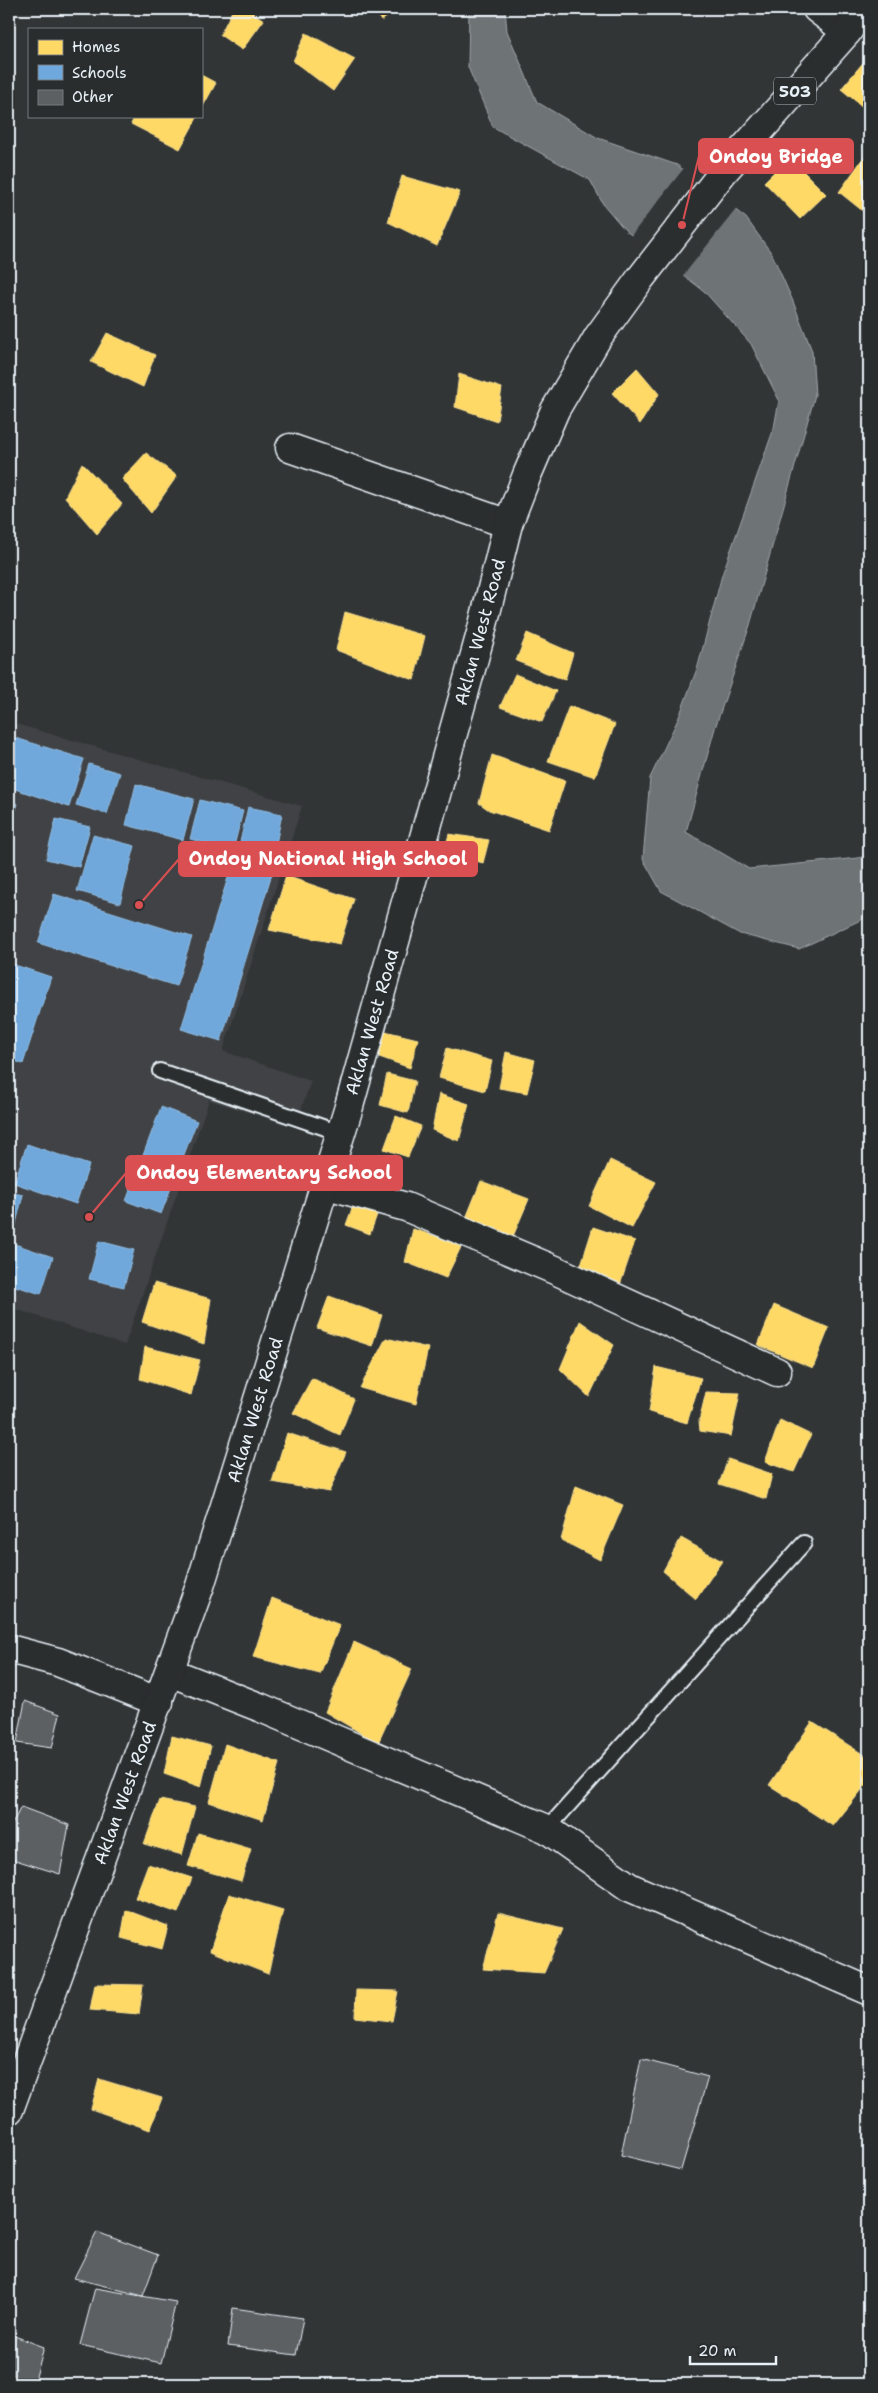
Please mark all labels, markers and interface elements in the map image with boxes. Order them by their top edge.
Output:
legend [28,28,202,118]
text: Homes [72,37,120,57]
text: Schools [72,63,127,83]
road number: 503 [774,78,816,104]
text: Other [72,87,114,107]
callout: Ondoy Bridge [699,139,853,173]
text: Ondoy Bridge [709,144,843,169]
street label: Aklan West Road [449,556,511,708]
callout: Ondoy National High School [179,842,477,876]
text: Ondoy National High School [189,846,468,871]
street label: Aklan West Road [340,946,404,1098]
callout: Ondoy Elementary School [126,1156,402,1190]
text: Ondoy Elementary School [136,1160,392,1185]
street label: Aklan West Road [221,1334,289,1486]
street label: Aklan West Road [88,1718,162,1868]
scale bar [690,2333,777,2365]
text: 20 m [698,2341,737,2361]

